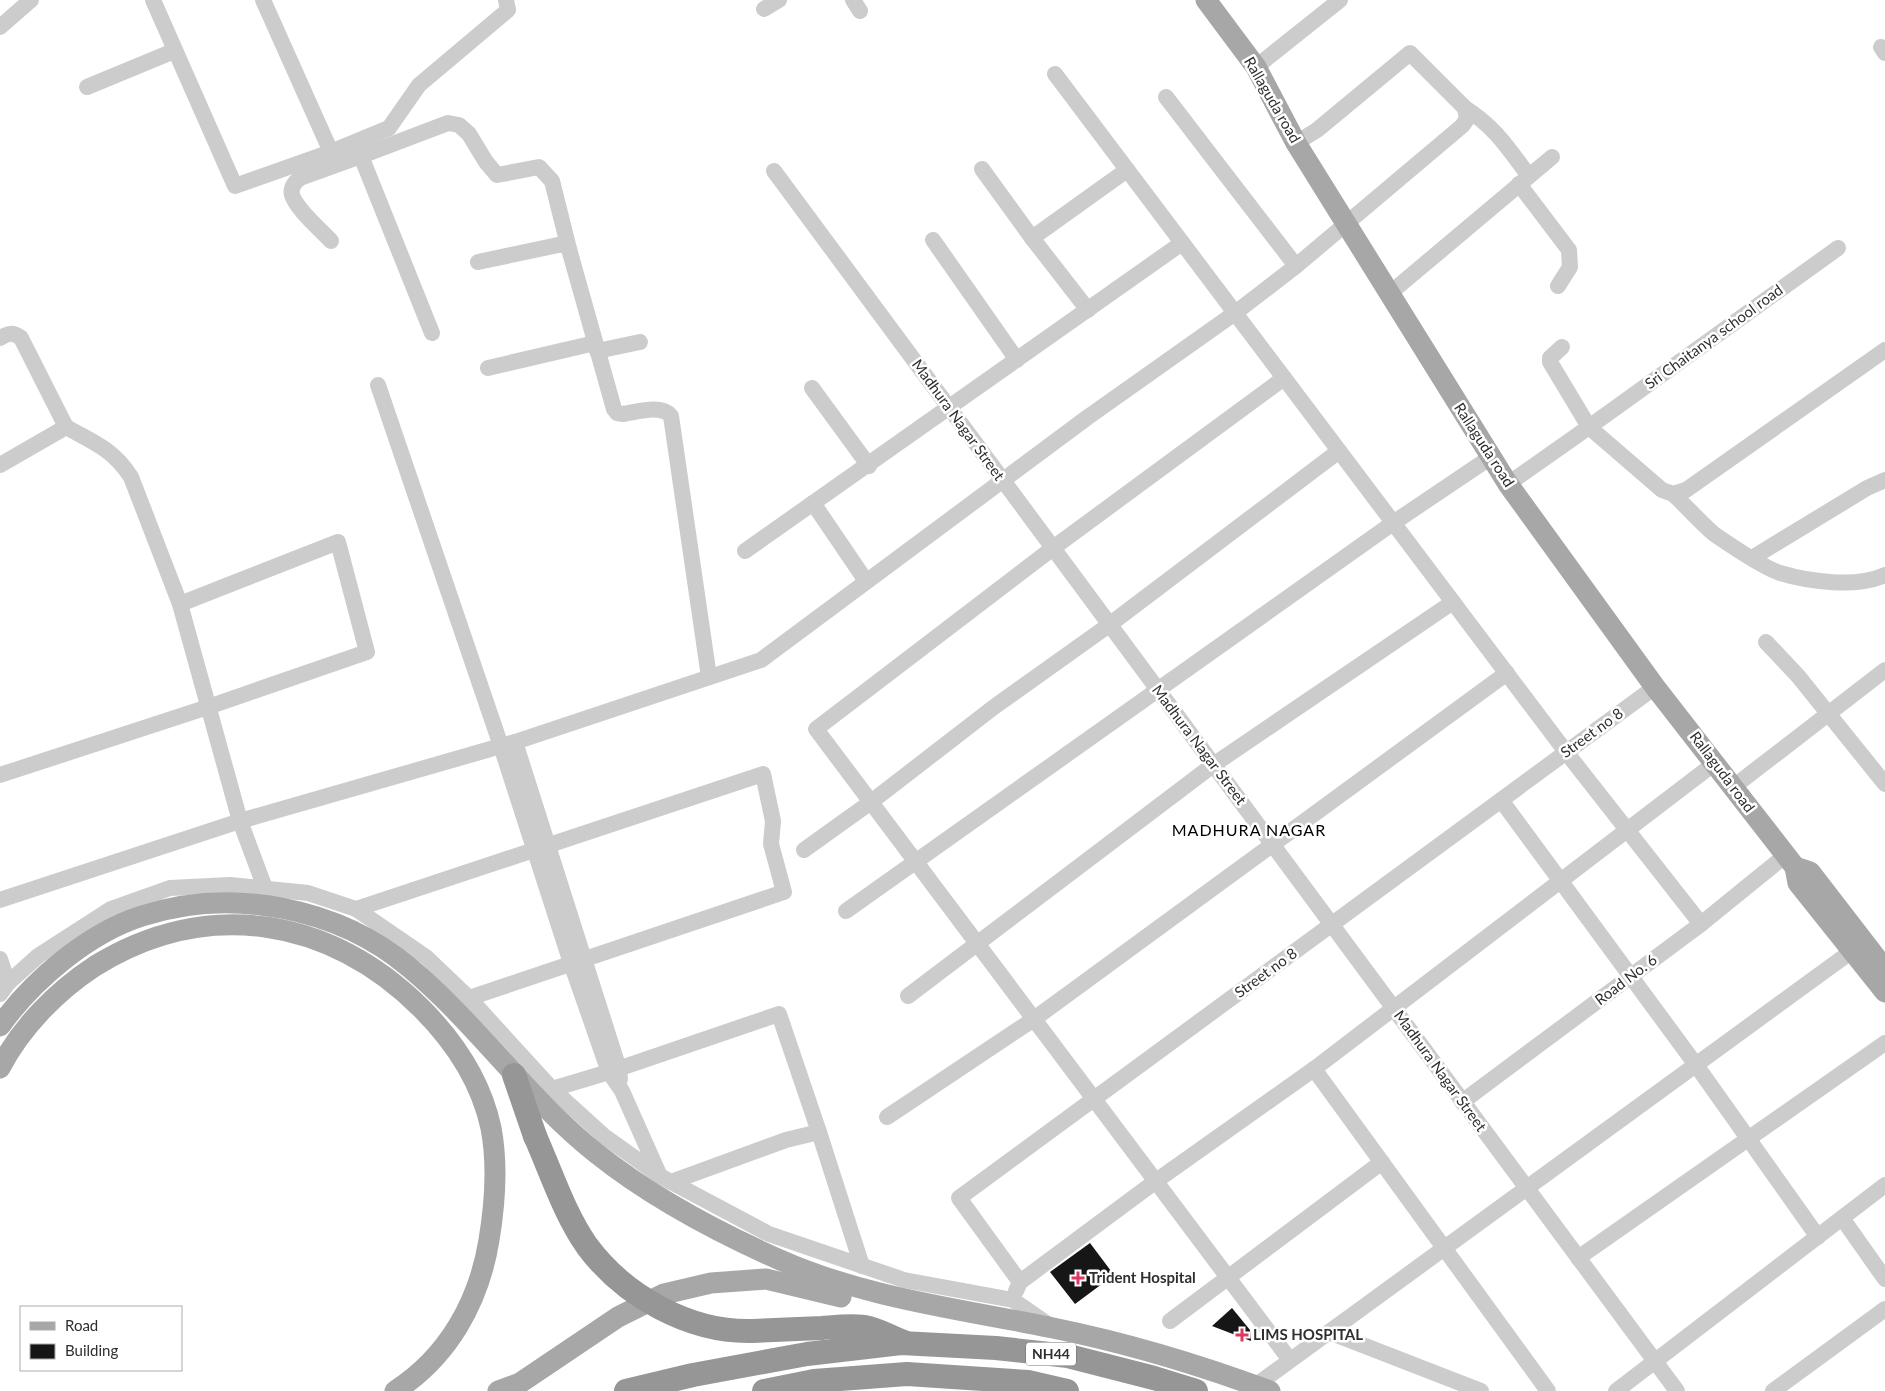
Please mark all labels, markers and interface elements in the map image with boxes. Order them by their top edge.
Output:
street label: Rallaguda road [1241,53,1305,146]
street label: Sri Chaitanya school road [1641,280,1786,392]
street label: Madhura Nagar Street [909,355,1009,484]
street label: Rallaguda road [1451,399,1519,490]
street label: Madhura Nagar Street [1149,681,1251,808]
street label: Street no 8 [1557,704,1626,761]
street label: Rallaguda road [1687,727,1759,815]
district label: MADHURA NAGAR [1172,820,1326,839]
street label: Street no 8 [1231,944,1300,1001]
street label: Road No. 6 [1591,950,1660,1008]
street label: Madhura Nagar Street [1391,1006,1491,1135]
place label: Trident Hospital [1089,1268,1196,1286]
marker: Trident Hospital [1071,1271,1085,1285]
legend [20,1306,182,1371]
text: Road [65,1316,98,1334]
place label: LIMS HOSPITAL [1253,1325,1363,1343]
marker: LIMS HOSPITAL [1235,1328,1249,1342]
text: Building [65,1341,118,1359]
road number: NH44 [1026,1342,1076,1366]

